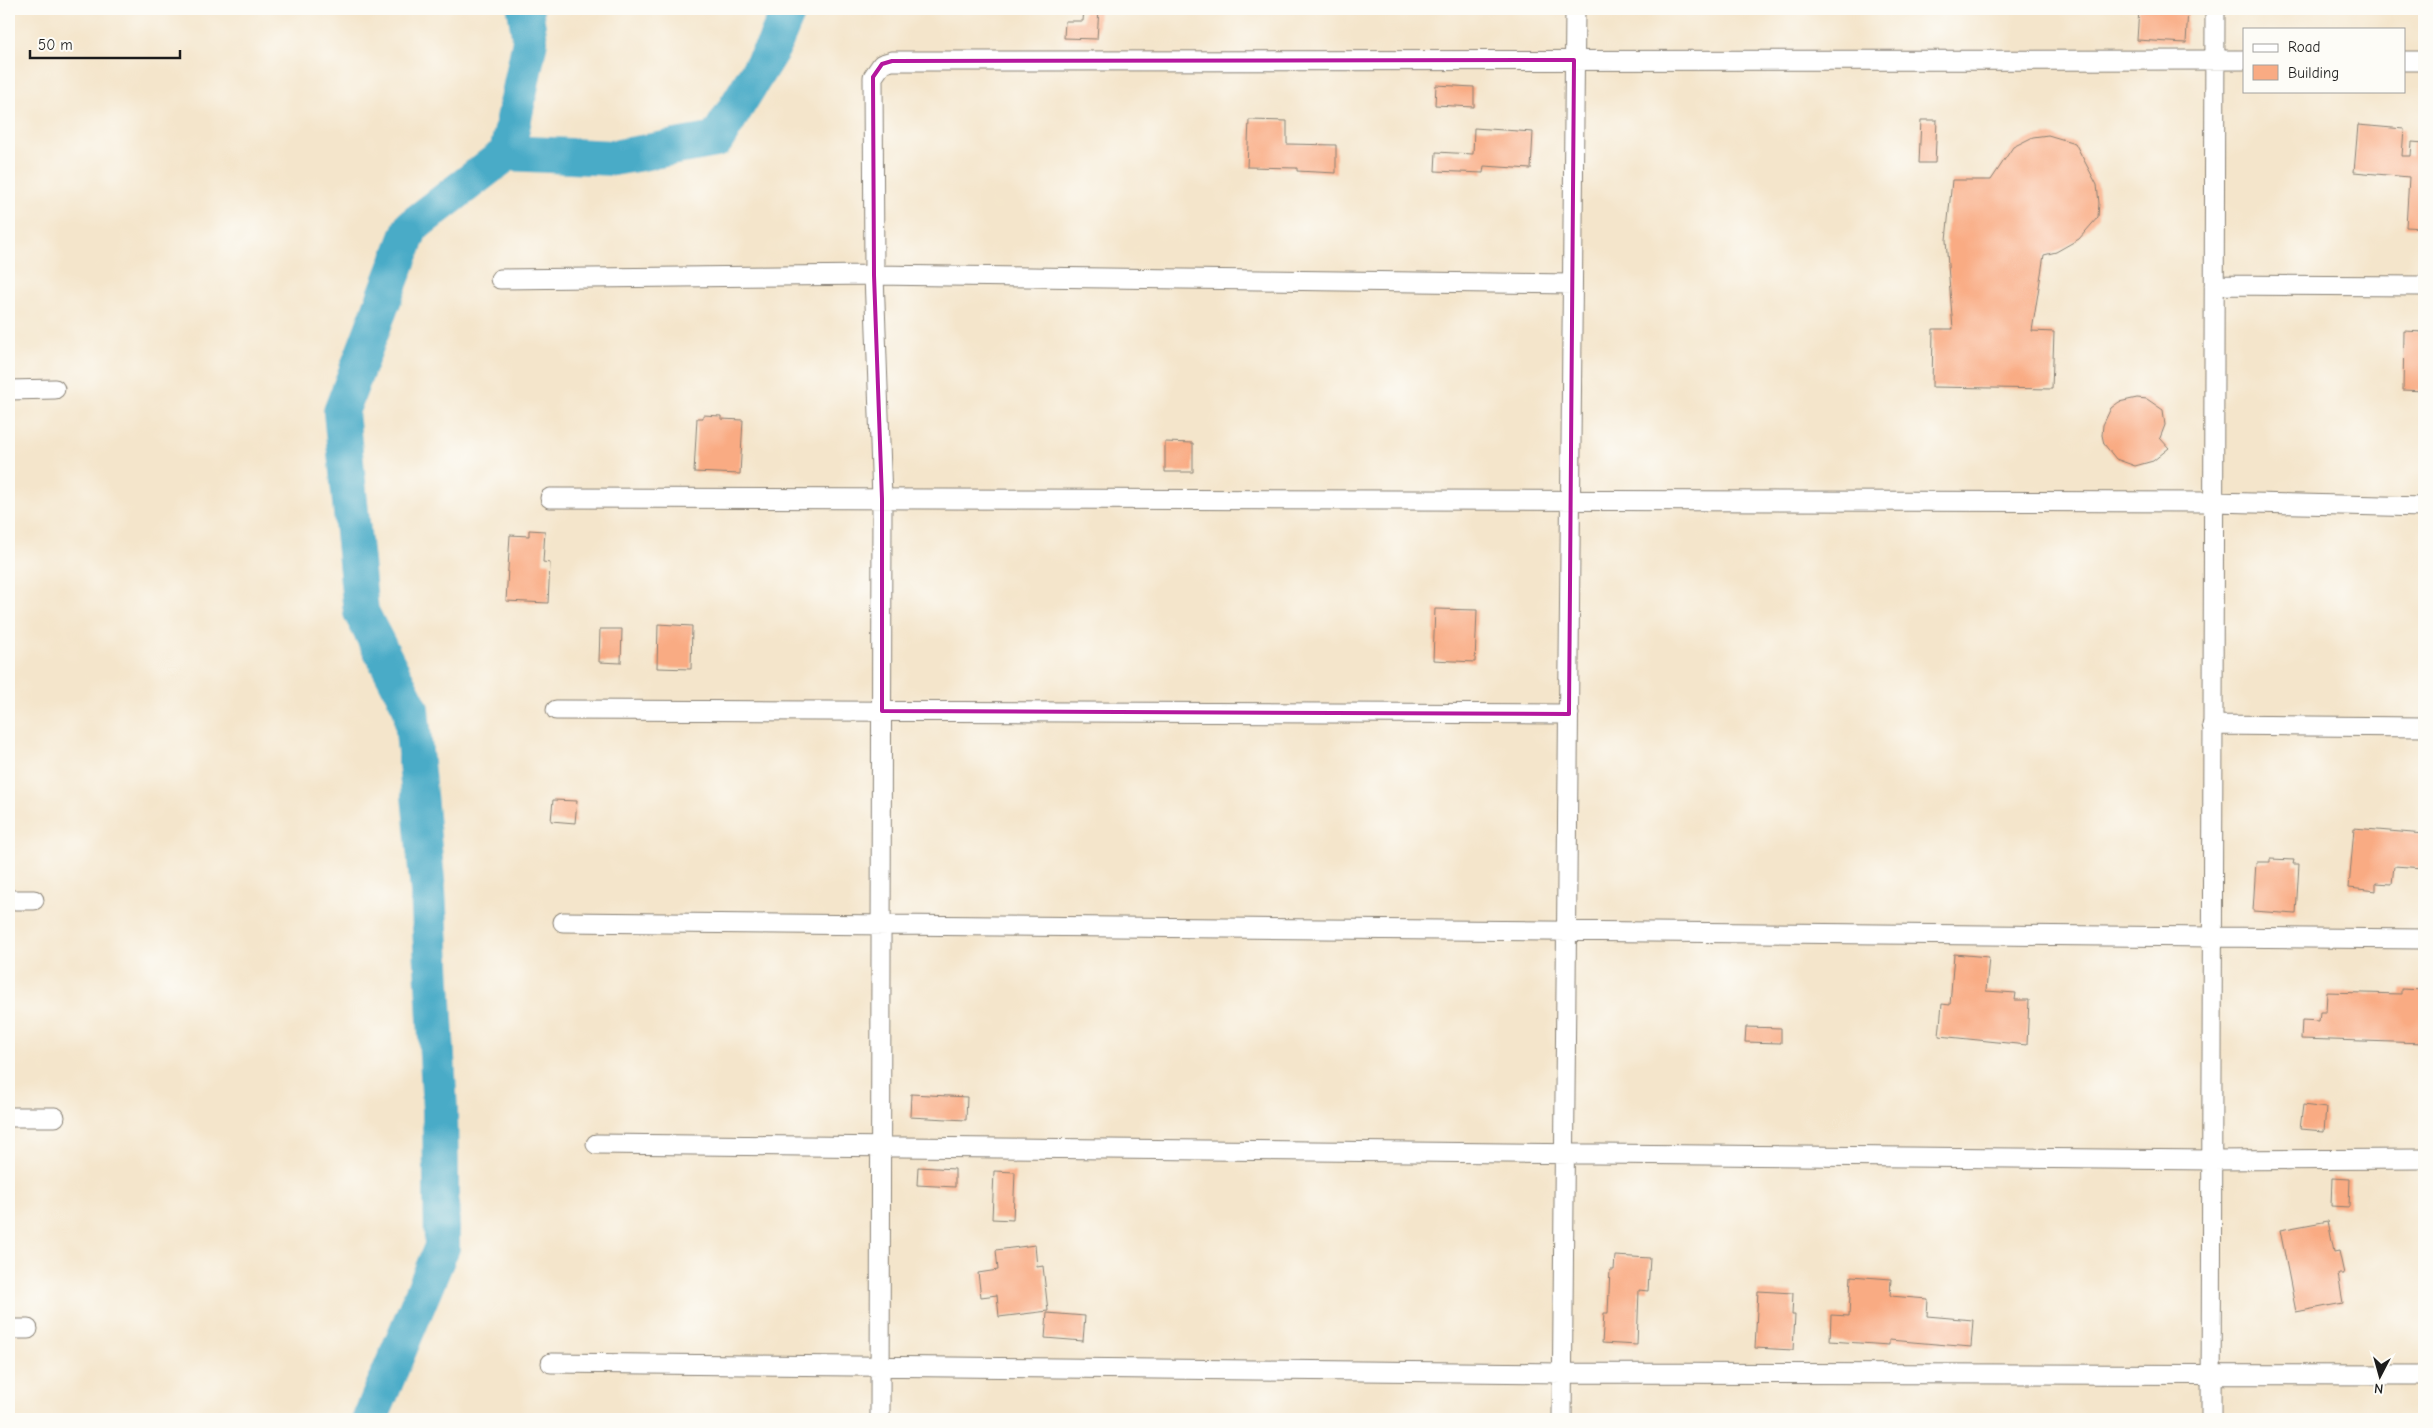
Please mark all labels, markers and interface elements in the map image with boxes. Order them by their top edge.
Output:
scale bar [30,28,180,60]
legend [2243,28,2406,92]
text: 50 m [38,36,73,54]
text: Road [2288,38,2320,56]
text: Building [2288,64,2339,82]
north arrow [2356,1350,2406,1400]
text: N [2373,1380,2384,1397]

